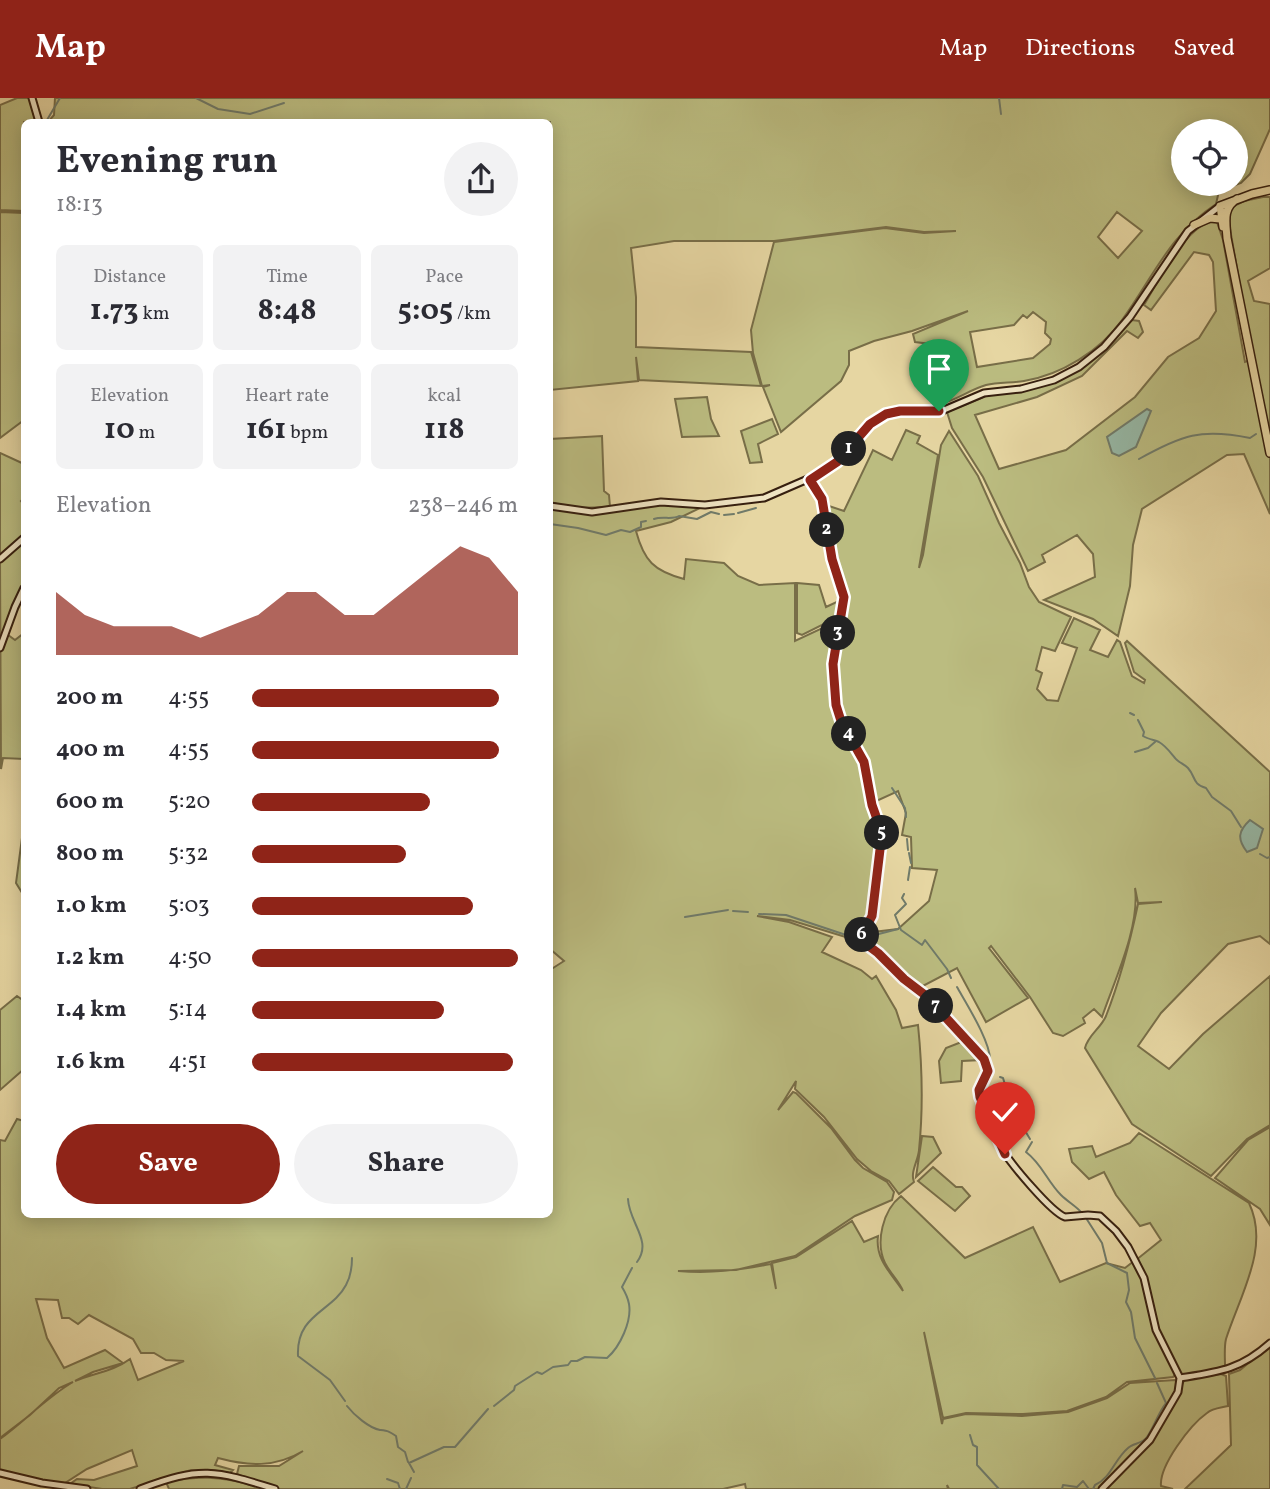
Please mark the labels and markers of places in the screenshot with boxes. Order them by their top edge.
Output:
pin [909,339,969,411]
pin: 1 [832,432,866,466]
pin: 2 [810,512,844,548]
pin: 3 [820,616,856,650]
pin: 4 [832,716,866,752]
pin: 5 [864,816,900,850]
pin: 6 [844,918,880,952]
pin: 7 [918,988,954,1024]
pin [975,1082,1035,1154]

